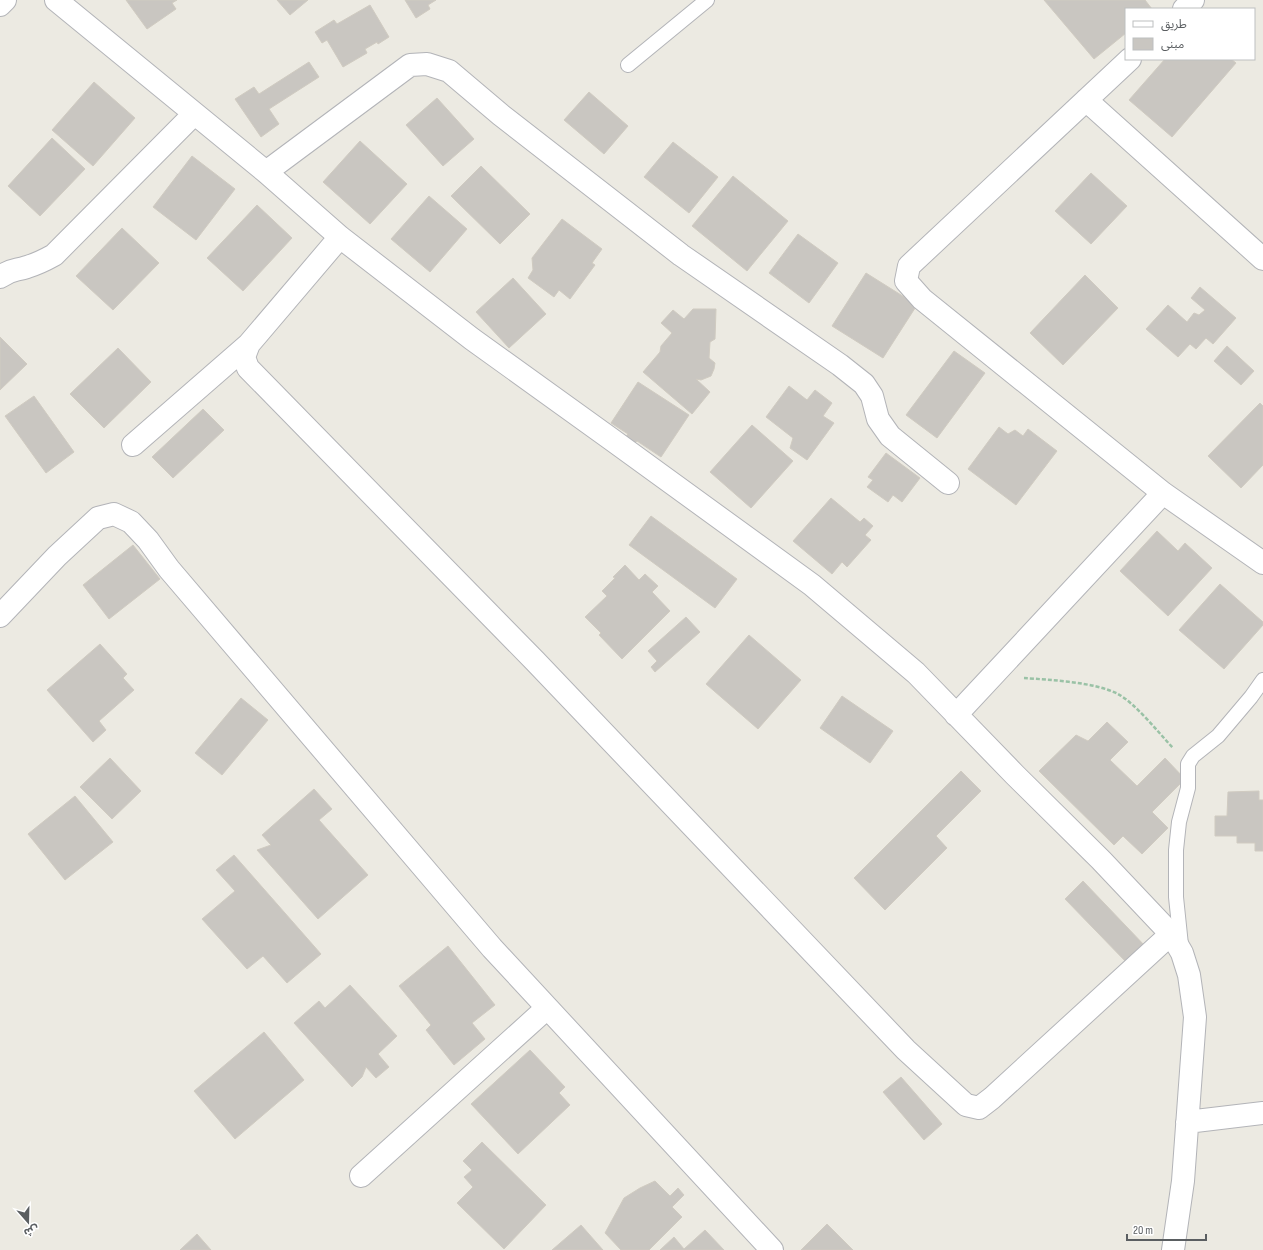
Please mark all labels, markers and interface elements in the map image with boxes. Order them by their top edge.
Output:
legend [1125,8,1255,60]
text: طريق [1161,17,1187,32]
text: مبنى [1161,37,1184,52]
north arrow [8,1202,48,1242]
scale bar [1127,1216,1206,1242]
text: ش [22,1222,41,1240]
text: 20 m [1133,1223,1153,1238]

